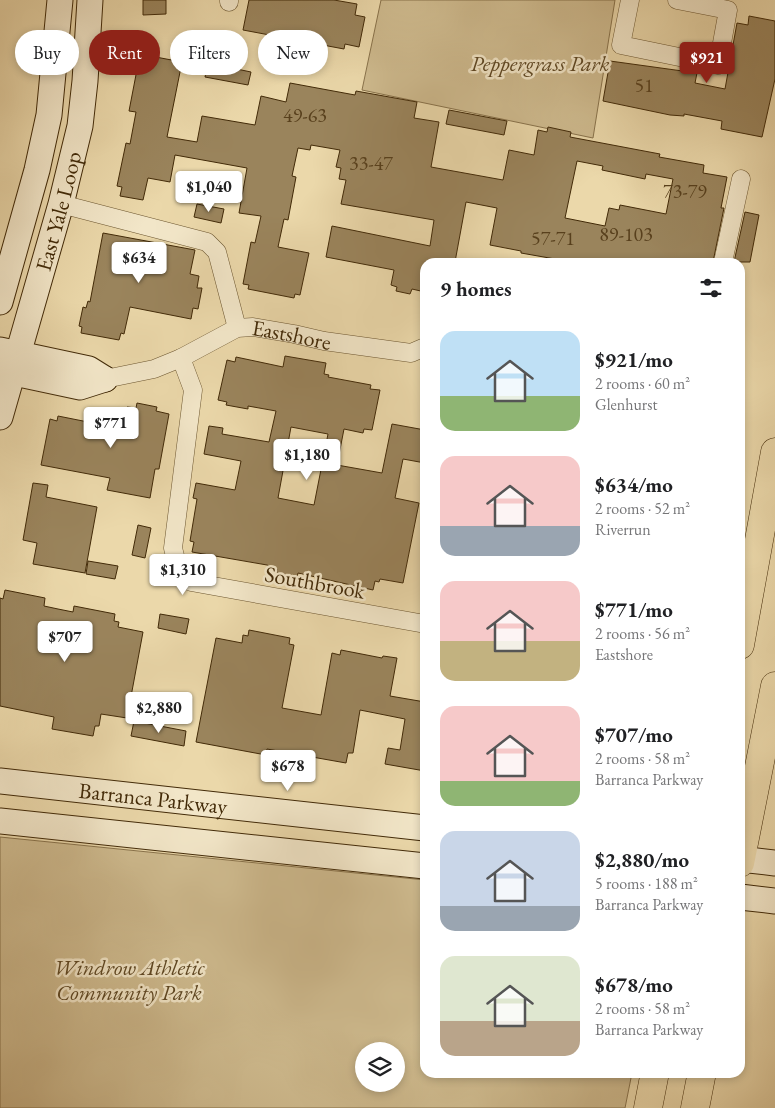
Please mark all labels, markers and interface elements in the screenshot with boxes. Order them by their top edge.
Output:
chip: Buy [15,30,79,75]
chip: Rent [89,30,160,75]
chip: Filters [170,30,248,75]
chip: New [258,30,328,75]
pin: $921 [677,42,737,84]
text: $921 [691,47,723,68]
park label: Peppergrass Park [470,49,610,78]
house number: 51 [634,72,654,98]
house number: 49-63 [283,102,327,128]
street label: East Yale Loop [29,148,88,274]
house number: 33-47 [349,150,393,176]
pin: $1,040 [168,170,250,213]
text: $1,040 [186,176,232,197]
house number: 73-79 [663,178,707,204]
house number: 89-103 [599,221,653,247]
house number: 57-71 [531,225,575,251]
pin: $634 [109,242,169,284]
text: $634 [123,247,155,268]
icon: filters [697,274,725,302]
text: 9 homes [440,275,512,302]
street label: Eastshore [250,313,333,357]
text: $921/mo [595,346,673,373]
icon: home [480,351,540,411]
text: 2 rooms · 60 m² [595,373,690,394]
text: Glenhurst [595,394,657,415]
pin: $771 [81,406,141,449]
text: $771 [95,412,127,433]
pin: $1,180 [266,438,348,481]
text: $1,180 [284,444,330,465]
text: $634/mo [595,471,673,498]
icon: home [480,476,540,536]
text: 2 rooms · 52 m² [595,498,690,519]
text: Riverrun [595,519,651,540]
pin: $1,310 [142,554,224,596]
text: $1,310 [160,559,206,580]
street label: Southbrook [262,559,368,606]
text: $771/mo [595,596,673,623]
icon: home [480,601,540,661]
pin: $707 [35,620,95,663]
text: 2 rooms · 56 m² [595,623,690,644]
text: $707 [49,626,81,647]
text: Eastshore [595,644,653,665]
pin: $2,880 [118,692,200,734]
text: $2,880 [136,697,182,718]
text: $707/mo [595,721,673,748]
icon: home [480,726,540,786]
text: 2 rooms · 58 m² [595,748,690,769]
pin: $678 [258,750,318,792]
text: $678 [272,755,304,776]
text: Barranca Parkway [595,769,703,790]
street label: Barranca Parkway [77,776,229,821]
text: $2,880/mo [595,846,689,873]
icon: home [480,851,540,911]
text: 5 rooms · 188 m² [595,873,698,894]
text: Barranca Parkway [595,894,703,915]
park label: Windrow Athletic Community Park [54,953,206,1007]
text: $678/mo [595,971,673,998]
icon: home [480,976,540,1036]
text: 2 rooms · 58 m² [595,998,690,1019]
text: Barranca Parkway [595,1019,703,1040]
map controls [355,1042,405,1092]
button: layers [355,1042,405,1092]

